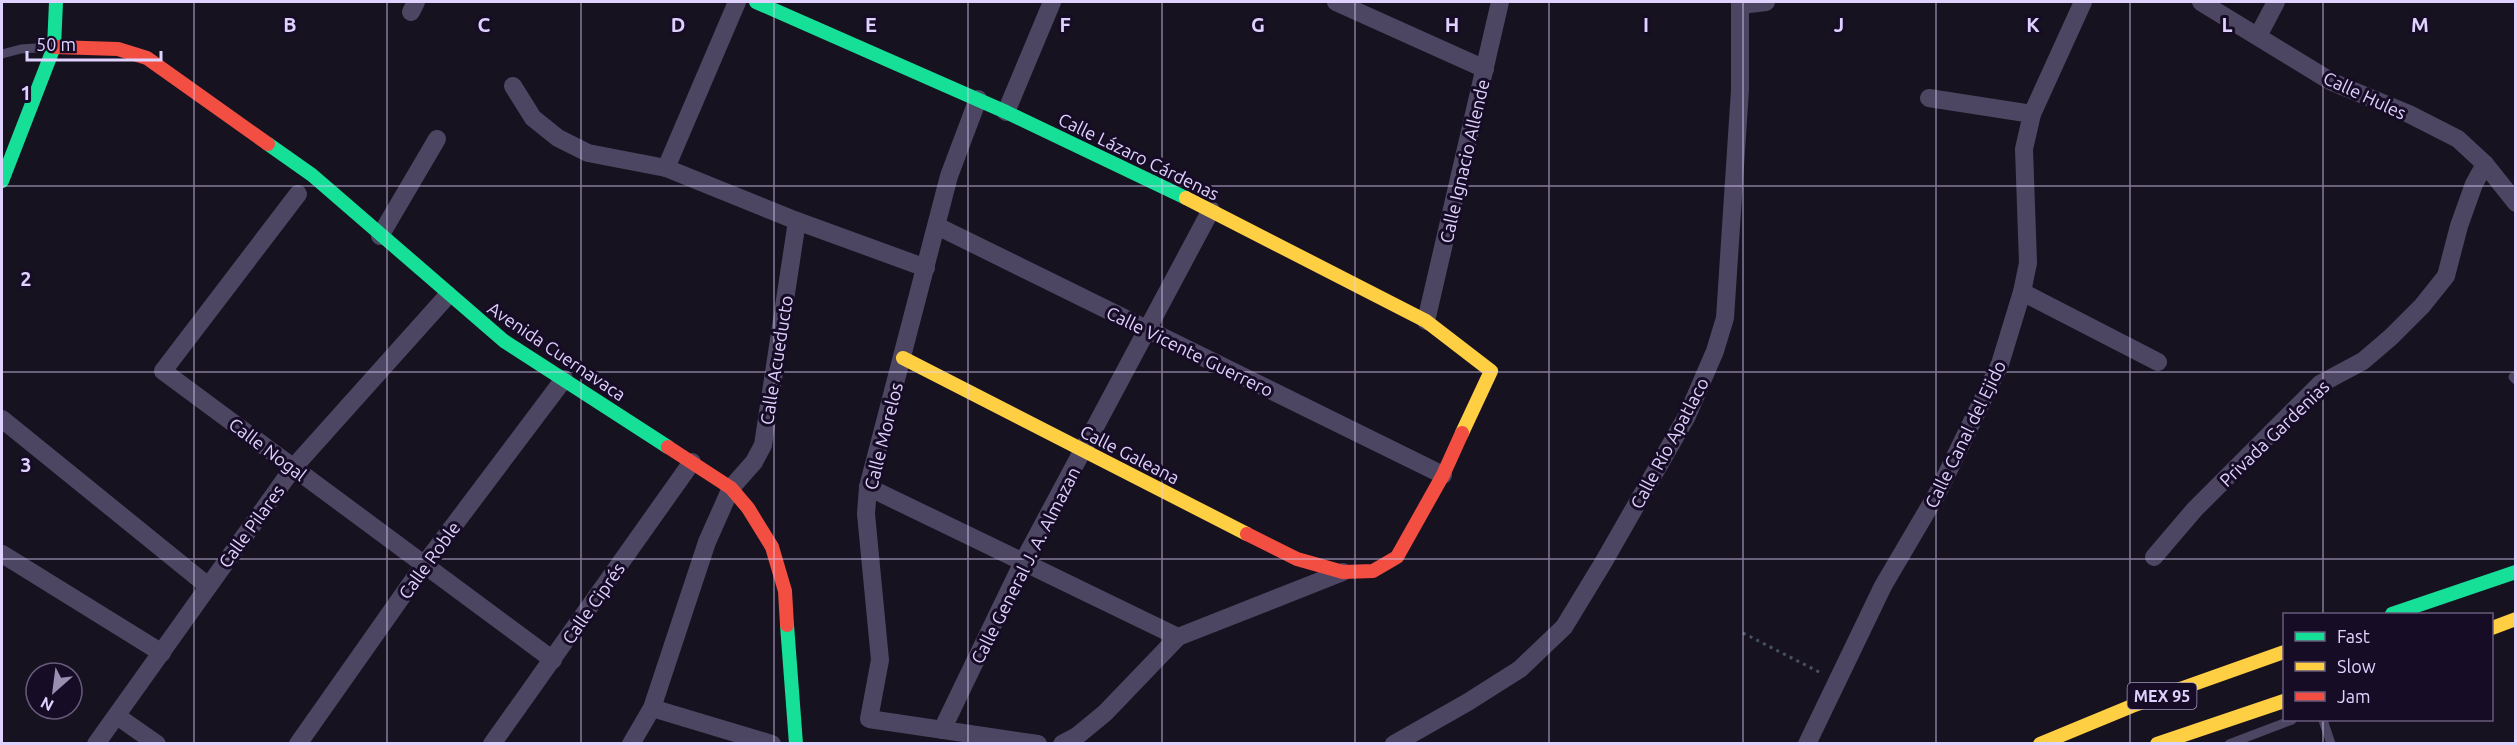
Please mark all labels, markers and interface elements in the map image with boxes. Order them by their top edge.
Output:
text: B [283,13,297,36]
text: C [478,13,491,36]
text: D [671,13,685,36]
text: E [865,13,877,36]
text: F [1059,13,1071,36]
text: G [1251,13,1265,36]
text: H [1445,13,1459,36]
text: I [1643,13,1649,36]
text: J [1834,13,1844,36]
text: K [2026,13,2040,36]
text: L [2222,13,2233,36]
text: M [2411,13,2429,36]
scale bar [27,24,160,62]
text: 50 m [36,34,76,54]
street label: Calle Hules [2320,67,2410,123]
street label: Calle Ignacio Allende [1435,77,1493,245]
text: 1 [20,81,32,104]
street label: Calle Lázaro Cárdenas [1055,108,1223,204]
text: 2 [20,267,32,290]
street label: Calle Acueducto [756,294,796,426]
street label: Avenida Cuernavaca [484,297,630,405]
street label: Calle Vicente Guerrero [1103,302,1277,400]
street label: Calle Canal del Ejido [1921,357,2009,511]
street label: Calle Río Apatlaco [1626,374,1712,512]
street label: Privada Gardenias [2215,376,2333,490]
street label: Calle Morelos [860,380,906,492]
street label: Calle Nogal [225,413,311,485]
street label: Calle Galeana [1077,420,1183,488]
text: 3 [20,453,32,476]
street label: Calle General J. A. Almazan [967,463,1083,667]
street label: Calle Pilares [214,481,288,571]
street label: Calle Roble [394,517,464,603]
street label: Calle Ciprés [558,558,628,647]
legend [2283,613,2493,721]
text: Fast [2337,626,2370,646]
text: Slow [2337,656,2376,676]
north arrow [24,661,84,721]
road number: MEX 95 [2128,683,2196,709]
text: Jam [2337,686,2371,706]
text: N [37,693,56,715]

